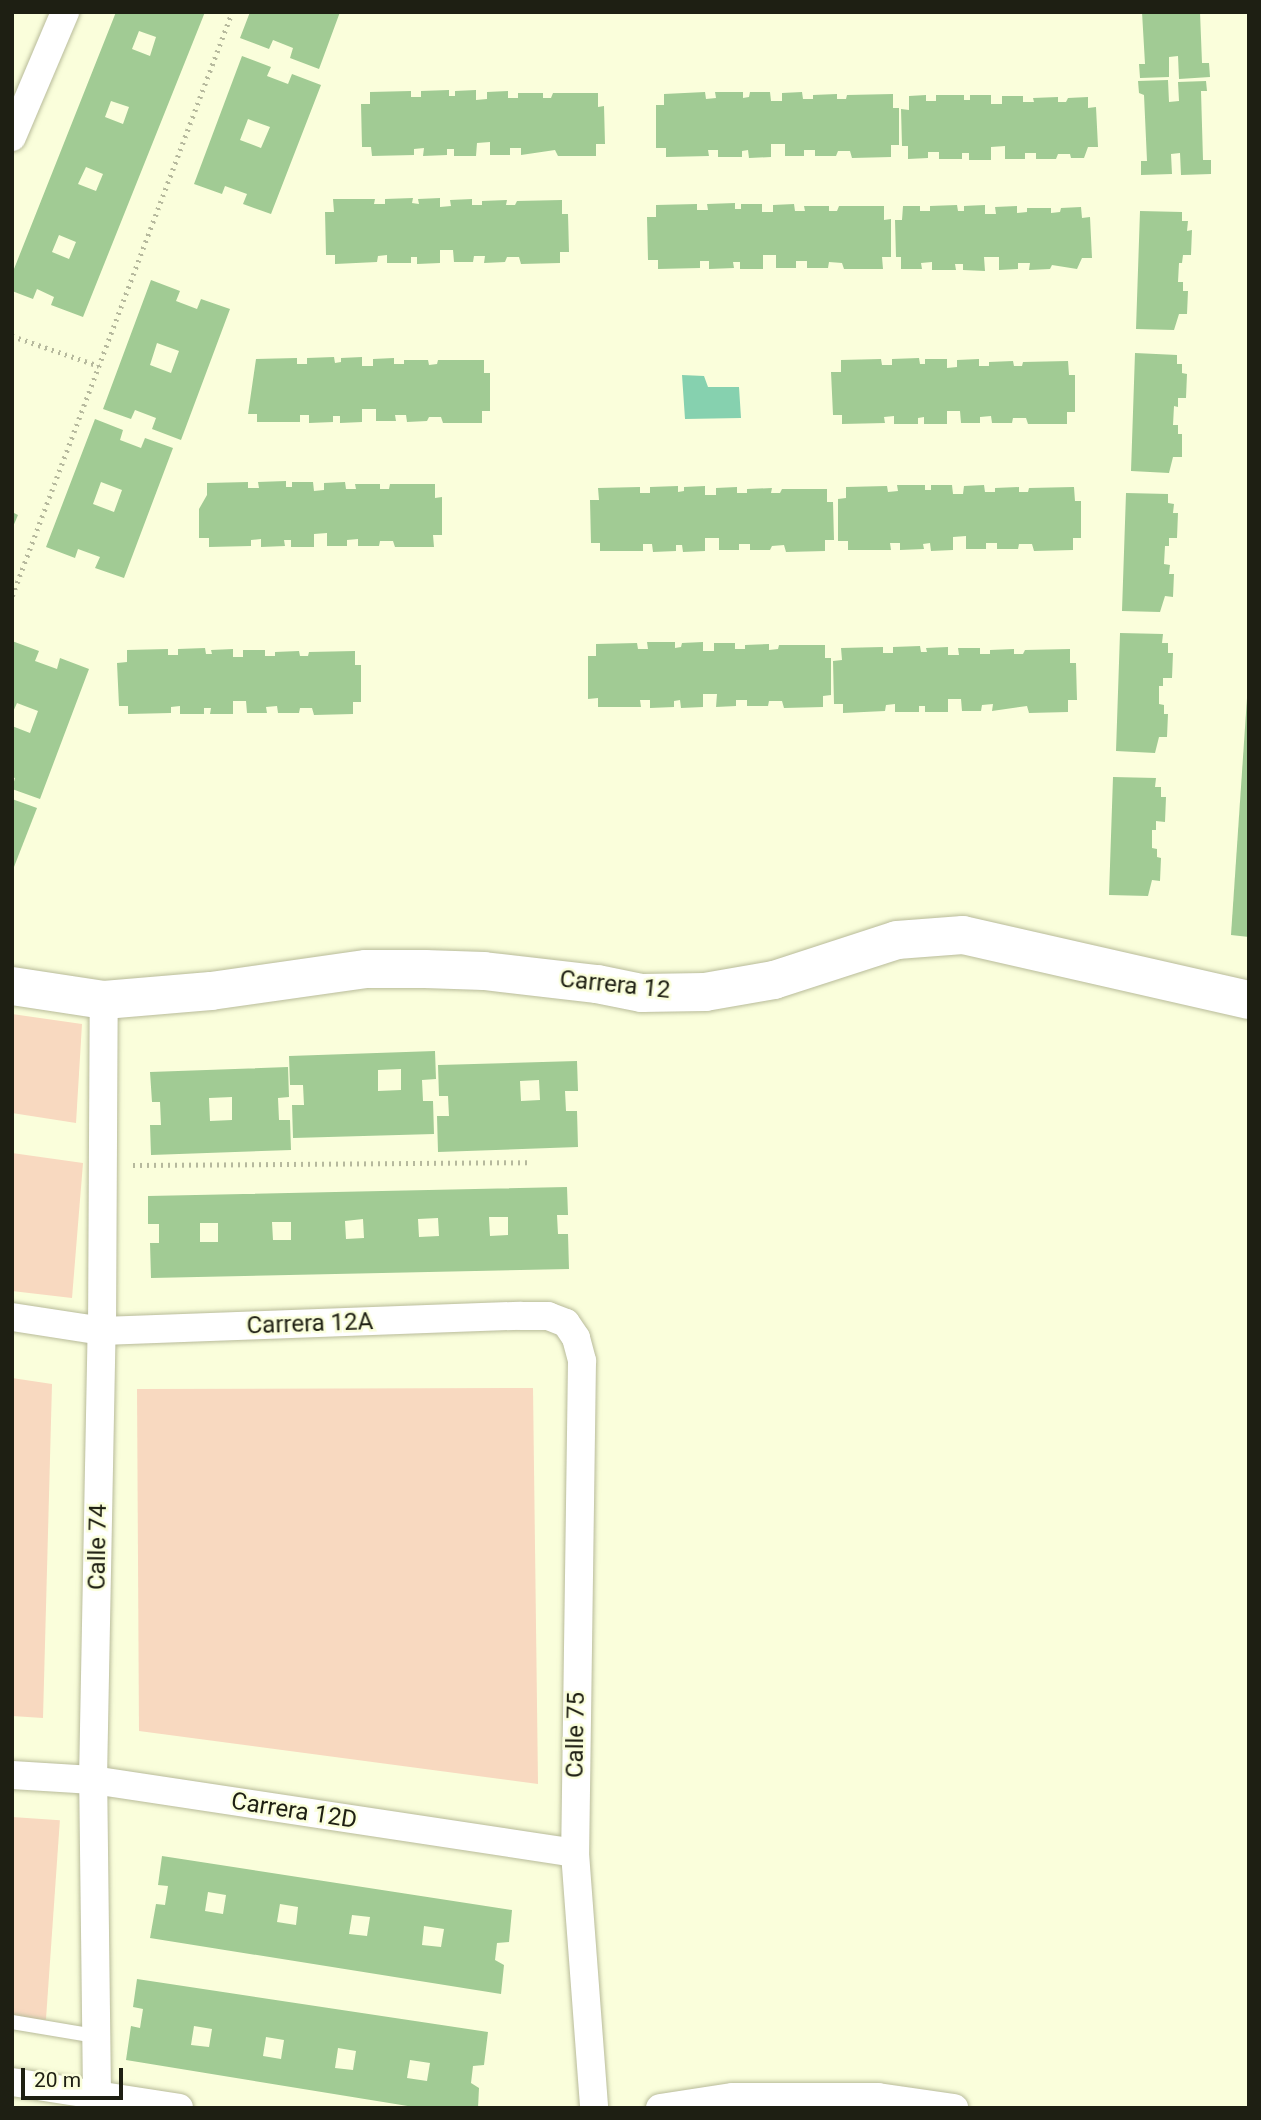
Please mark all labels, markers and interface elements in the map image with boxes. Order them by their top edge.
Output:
street label: Carrera 12 [558,965,672,1005]
street label: Carrera 12A [246,1307,374,1341]
street label: Calle 74 [83,1504,113,1590]
street label: Calle 75 [561,1692,591,1778]
street label: Carrera 12D [229,1787,359,1835]
scale bar [24,2054,126,2098]
text: 20 m [34,2068,81,2092]

